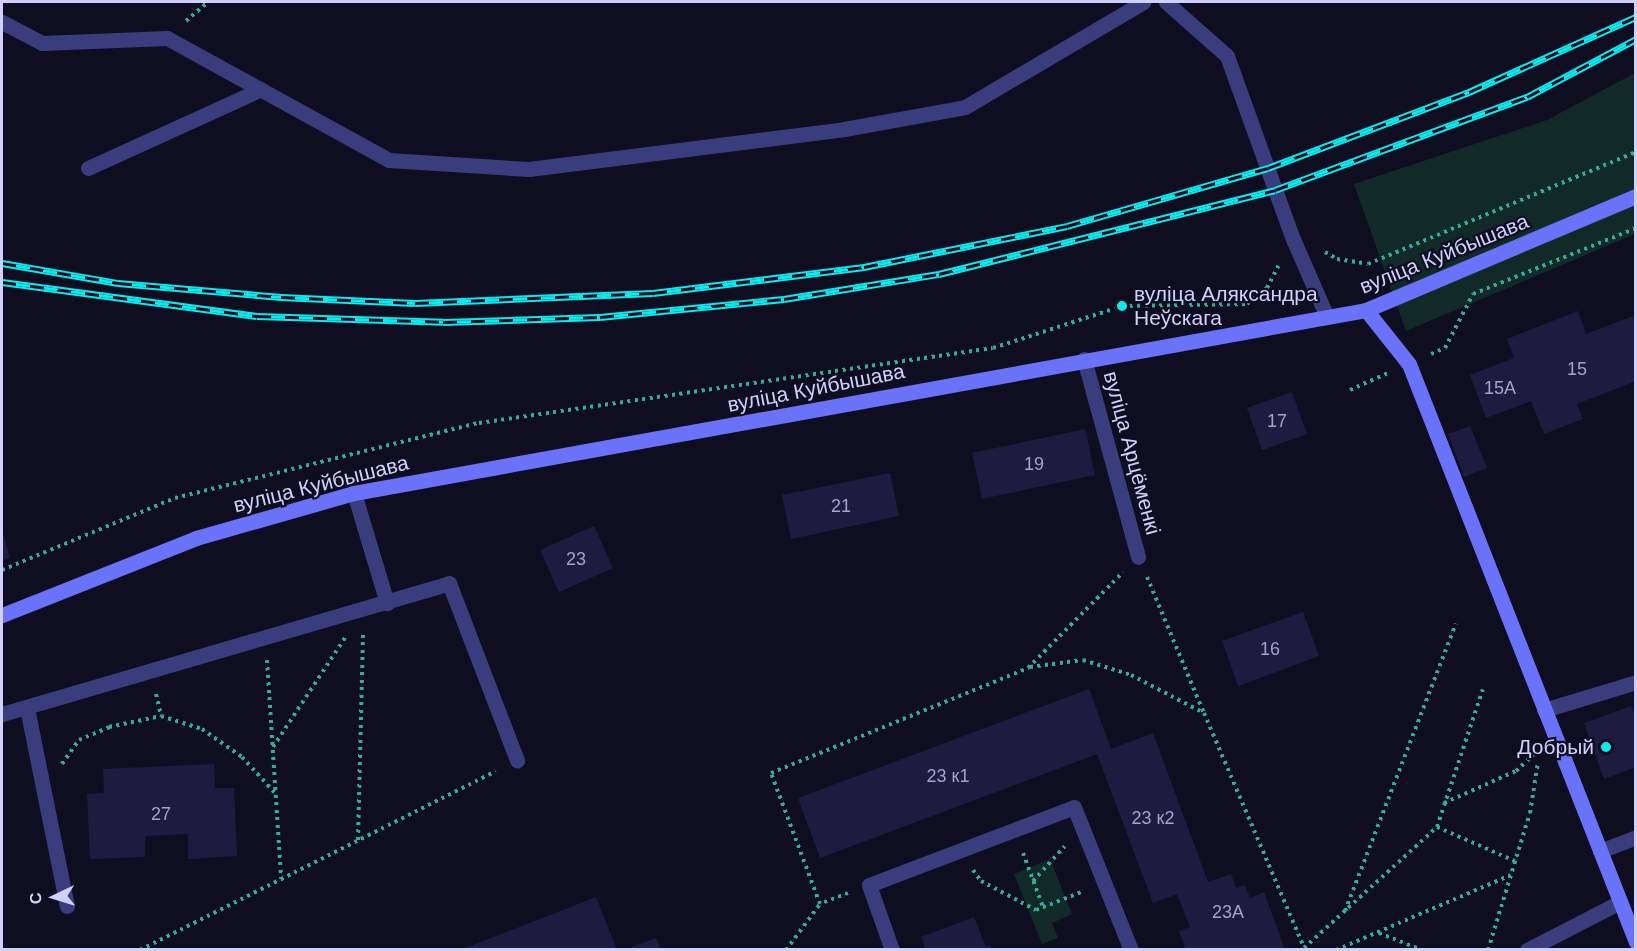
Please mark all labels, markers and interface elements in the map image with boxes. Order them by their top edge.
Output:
street label: вуліца Куйбышава [1356,209,1532,299]
place label: вуліца Аляксандра Неўскага [1134,281,1318,331]
marker: вуліца Аляксандра Неўскага [1115,299,1129,313]
street label: вуліца Куйбышава [725,358,907,418]
house number: 15 [1567,358,1587,380]
street label: вуліца Арцёменкі [1098,369,1166,537]
house number: 15А [1484,377,1516,399]
house number: 17 [1267,410,1287,432]
street label: вуліца Куйбышава [231,450,411,518]
house number: 19 [1024,453,1044,475]
house number: 21 [831,495,851,517]
house number: 23 [566,548,586,570]
house number: 16 [1260,638,1280,660]
place label: Добрый [1517,734,1594,760]
marker: Добрый [1599,740,1613,754]
house number: 23 к1 [927,765,969,787]
house number: 27 [151,803,171,825]
house number: 23 к2 [1132,807,1174,829]
north arrow [24,867,84,927]
text: С [27,892,44,905]
house number: 23А [1212,901,1244,923]

